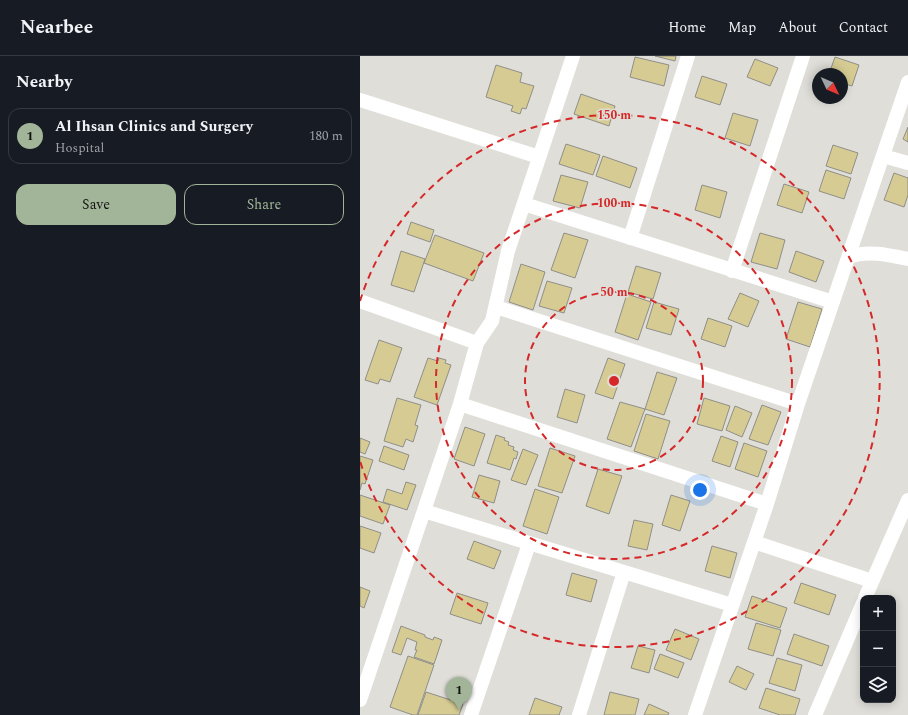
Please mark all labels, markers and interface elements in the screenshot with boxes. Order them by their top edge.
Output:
text: Nearbee [20,13,93,42]
text: Home [668,17,706,38]
text: Map [728,17,756,38]
text: About [778,17,817,38]
text: Contact [839,17,888,38]
north arrow [812,68,848,104]
text: Nearby [16,69,72,95]
text: 150 m [597,106,631,125]
text: Al Ihsan Clinics and Surgery [55,115,253,138]
text: 1 [26,126,34,146]
text: 180 m [309,126,343,146]
text: Hospital [55,138,104,158]
button: Save [16,184,176,225]
button: Share [184,184,344,225]
text: 100 m [597,194,631,213]
text: 50 m [600,283,628,302]
centre of rings [607,374,621,388]
your location [690,480,710,500]
map controls [860,595,896,703]
button: + [860,595,896,631]
button: − [860,631,896,667]
button: layers [860,667,896,703]
pin: 1 [446,677,472,710]

